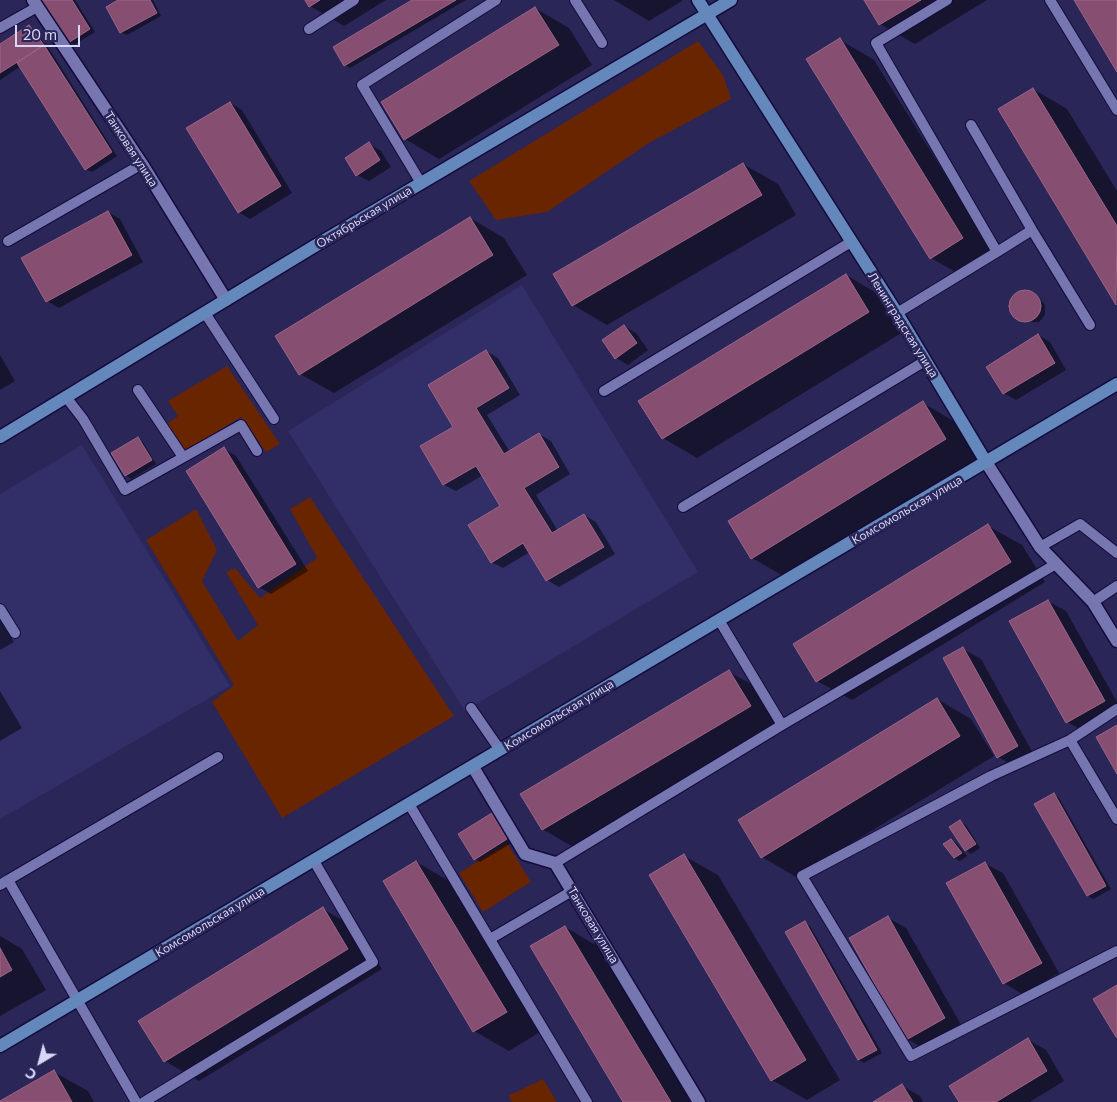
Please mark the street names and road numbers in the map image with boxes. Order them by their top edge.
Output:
street label: Танковая улица [101,109,161,189]
street label: Октябрьская улица [314,183,414,251]
street label: Ленинградская улица [865,270,941,380]
street label: Комсомольская улица [849,473,965,547]
street label: Комсомольская улица [502,677,616,753]
street label: Комсомольская улица [153,884,267,960]
street label: Танковая улица [564,884,622,966]

